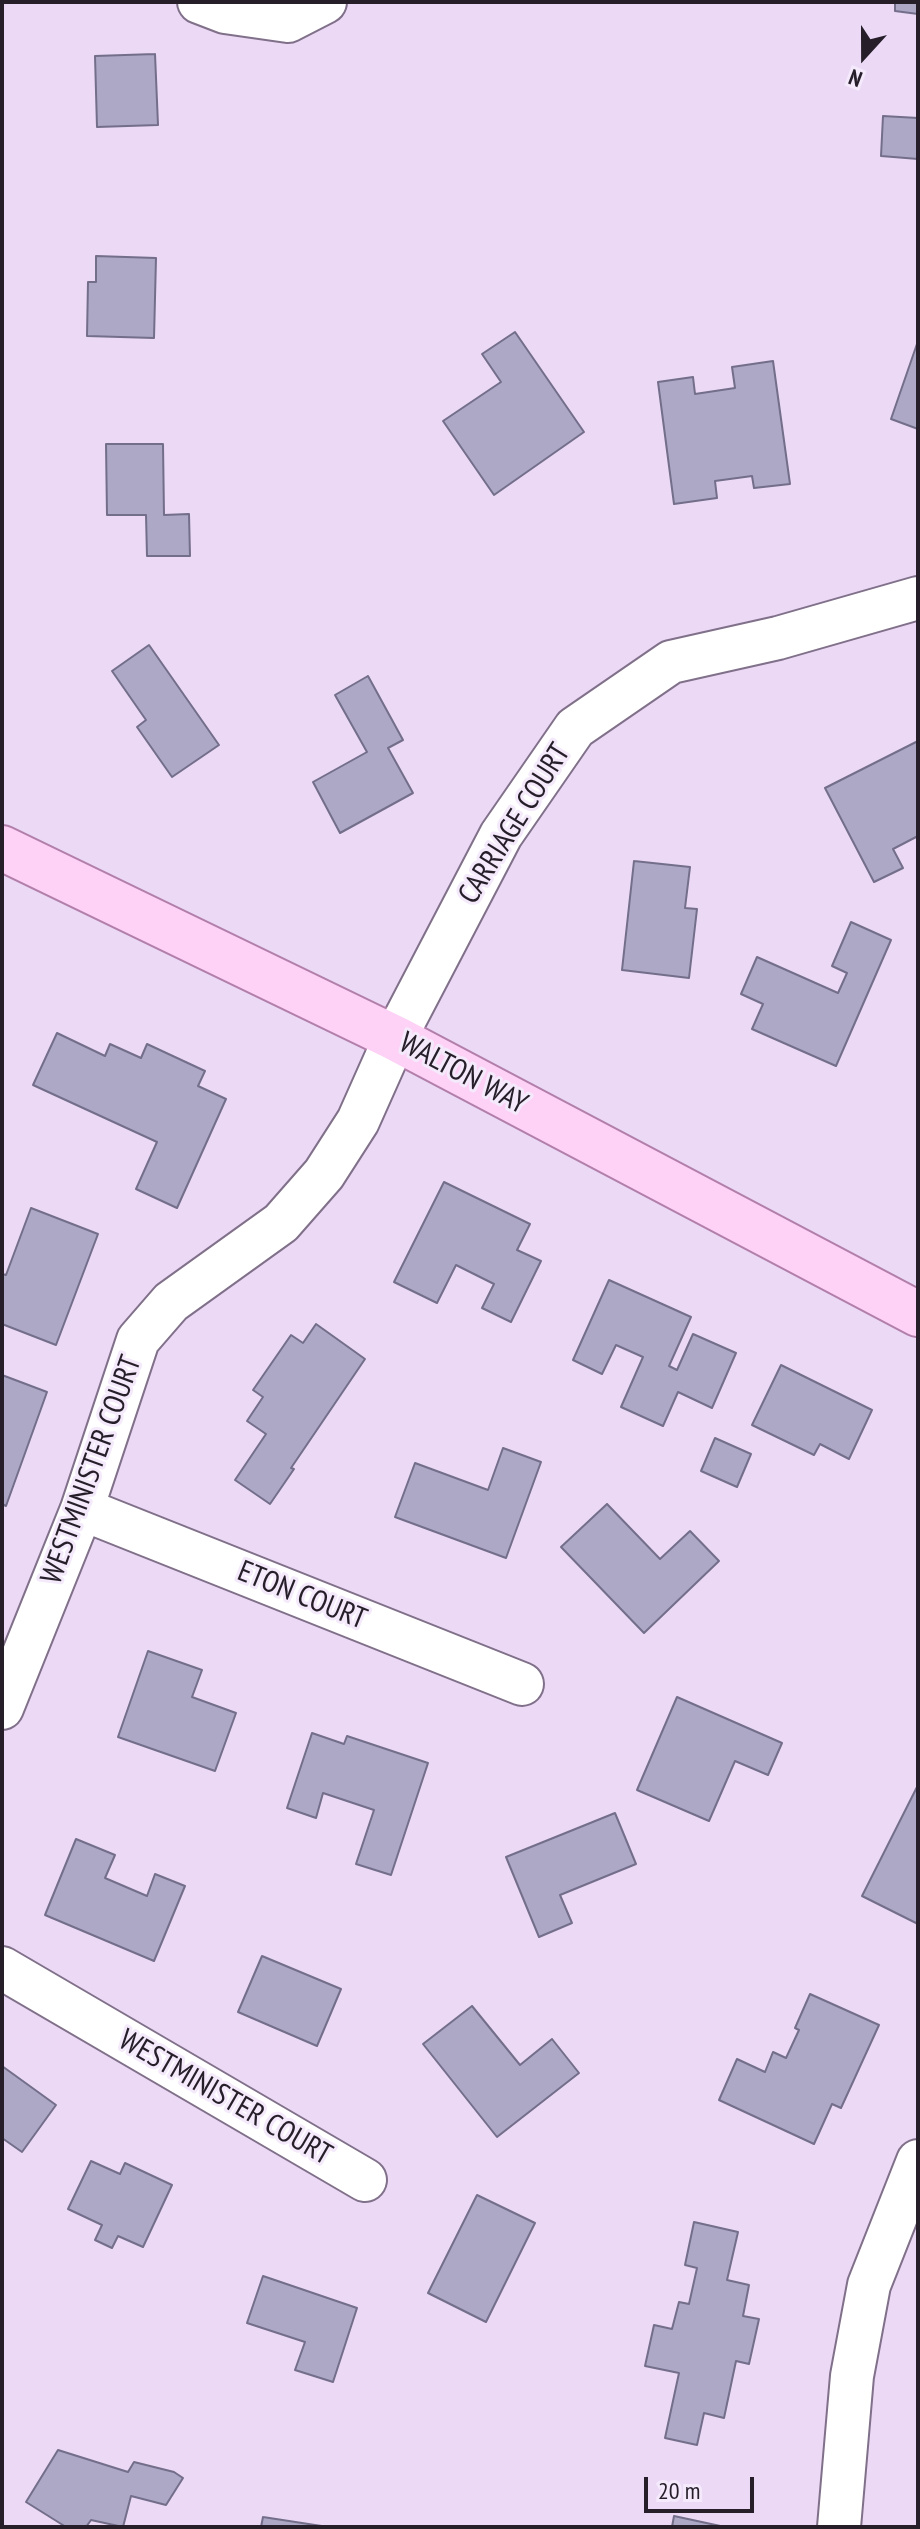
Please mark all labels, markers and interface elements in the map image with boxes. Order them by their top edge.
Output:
north arrow [824,16,904,96]
text: N [845,63,866,94]
street label: CARRIAGE COURT [451,737,579,911]
street label: WALTON WAY [393,1025,533,1123]
street label: WESTMINISTER COURT [34,1351,150,1589]
street label: ETON COURT [232,1554,372,1638]
street label: WESTMINISTER COURT [112,2022,338,2174]
scale bar [648,2461,758,2511]
text: 20 m [658,2475,700,2506]

